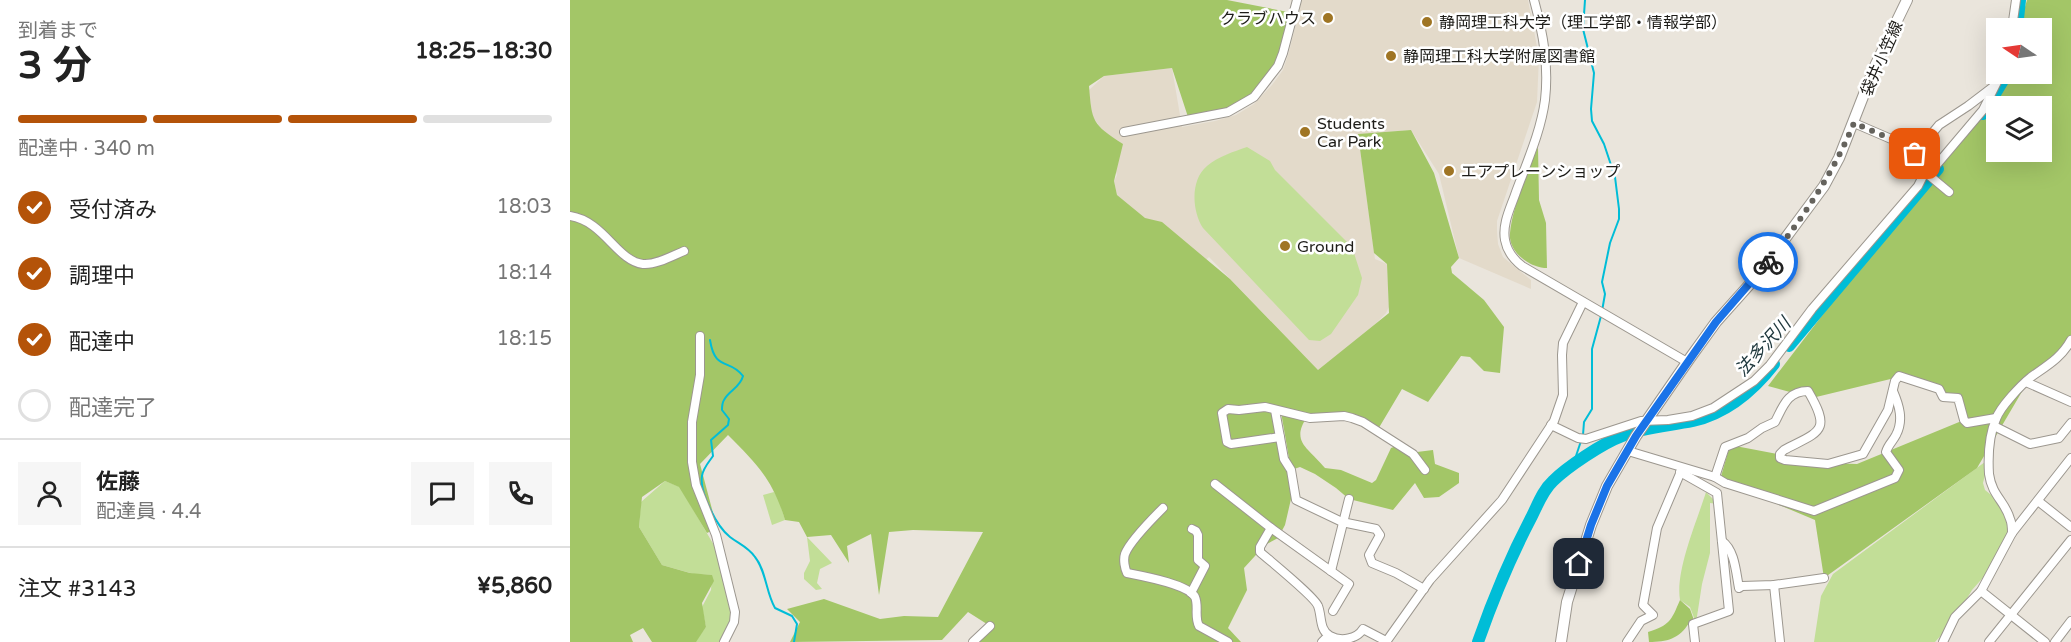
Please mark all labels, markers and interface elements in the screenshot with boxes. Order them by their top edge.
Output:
place label: クラブハウス [1220,9,1316,29]
marker: クラブハウス [1321,11,1335,25]
place label: 静岡理工科大学（理工学部・情報学部） [1439,13,1727,33]
marker: 静岡理工科大学（理工学部・情報学部） [1420,15,1434,29]
street label: 袋井小笠線 [1857,18,1907,99]
north arrow [1986,18,2052,84]
map controls [1986,18,2052,162]
text: 到着まで [18,19,98,43]
text: 18:25–18:30 [415,38,552,64]
text: 3 分 [18,42,92,89]
place label: 静岡理工科大学附属図書館 [1403,47,1595,67]
marker: 静岡理工科大学附属図書館 [1384,49,1398,63]
button: layers [1986,96,2052,162]
place label: Students Car Park [1317,114,1385,152]
marker: Students Car Park [1298,125,1312,139]
pin [1889,128,1940,179]
text: 配達中 · 340 m [18,137,155,161]
icon: bag [1898,137,1931,170]
place label: エアプレーンショップ [1461,162,1620,182]
marker: エアプレーンショップ [1442,164,1456,178]
icon: check [18,191,51,224]
text: 18:03 [497,195,552,219]
text: 受付済み [69,197,157,223]
courier [1738,232,1798,292]
place label: Ground [1297,237,1354,257]
marker: Ground [1278,239,1292,253]
icon: bike [1752,246,1785,279]
icon: check [18,257,51,290]
text: 18:14 [497,261,552,285]
text: 調理中 [69,263,135,289]
water label: 法多沢川 [1731,311,1797,381]
icon: check [18,323,51,356]
text: 18:15 [497,327,552,351]
text: 配達中 [69,329,135,355]
text: 配達完了 [69,395,157,421]
button: person [18,462,81,525]
button: chat [411,462,474,525]
button: phone [489,462,552,525]
text: 佐藤 [96,469,140,495]
text: 配達員 · 4.4 [96,500,202,524]
pin [1553,538,1604,589]
icon: home [1562,547,1595,580]
text: ¥5,860 [477,573,552,599]
text: 注文 #3143 [18,576,136,602]

